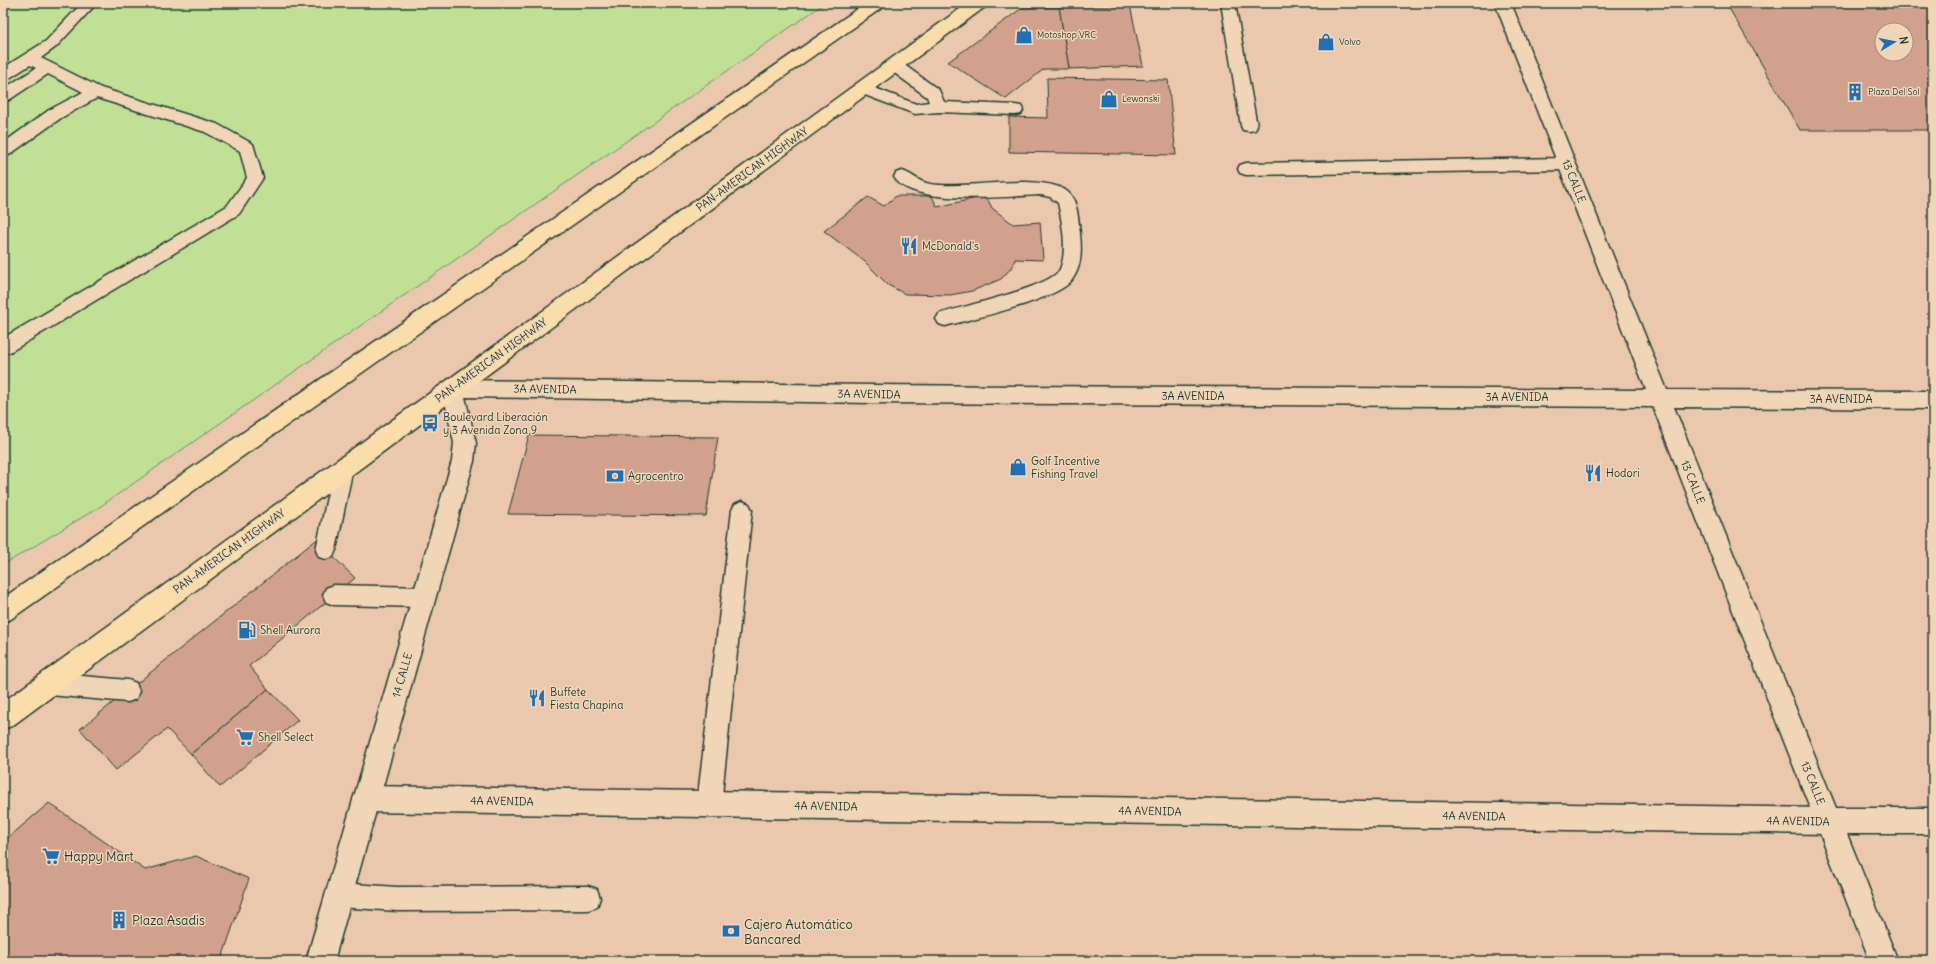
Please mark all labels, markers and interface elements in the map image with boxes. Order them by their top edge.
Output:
north arrow [1874,22,1914,62]
shop icon: Motoshop VRC [1014,25,1034,45]
place label: Motoshop VRC [1037,29,1096,40]
shop icon: Volvo [1316,32,1336,52]
text: N [1896,35,1911,45]
place label: Volvo [1339,36,1361,47]
building icon: Plaza Del Sol [1845,82,1865,102]
place label: Plaza Del Sol [1868,86,1920,97]
shop icon: Lewonski [1099,89,1119,109]
place label: Lewonski [1122,93,1160,104]
street label: PAN-AMERICAN HIGHWAY [693,124,811,214]
street label: 13 CALLE [1559,157,1589,205]
restaurant icon: McDonald's [899,236,919,256]
place label: McDonald's [922,239,979,253]
street label: PAN-AMERICAN HIGHWAY [432,315,550,405]
street label: 3A AVENIDA [513,381,577,397]
street label: 3A AVENIDA [837,386,901,402]
street label: 3A AVENIDA [1161,389,1225,403]
street label: 3A AVENIDA [1485,390,1549,404]
street label: 3A AVENIDA [1809,392,1873,406]
place label: Boulevard Liberación y 3 Avenida Zona 9 [443,410,548,437]
bus stop icon: Boulevard Liberación y 3 Avenida Zona 9 [420,413,440,433]
place label: Golf Incentive Fishing Travel [1031,454,1100,481]
shop icon: Golf Incentive Fishing Travel [1008,457,1028,477]
street label: 13 CALLE [1678,458,1708,506]
restaurant icon: Hodori [1583,463,1603,483]
bank icon: Agrocentro [605,466,625,486]
place label: Hodori [1606,466,1640,480]
place label: Agrocentro [628,469,684,483]
street label: PAN-AMERICAN HIGHWAY [170,506,288,596]
fuel station icon: Shell Aurora [237,620,257,640]
place label: Shell Aurora [260,623,321,637]
street label: 14 CALLE [389,651,415,699]
place label: Buffete Fiesta Chapina [550,685,623,712]
restaurant icon: Buffete Fiesta Chapina [527,688,547,708]
supermarket icon: Shell Select [235,727,255,747]
place label: Shell Select [258,730,314,744]
street label: 13 CALLE [1798,759,1828,807]
street label: 4A AVENIDA [470,793,534,809]
street label: 4A AVENIDA [794,798,858,814]
street label: 4A AVENIDA [1118,803,1182,819]
street label: 4A AVENIDA [1442,808,1506,824]
street label: 4A AVENIDA [1766,813,1830,829]
supermarket icon: Happy Mart [41,846,61,866]
place label: Happy Mart [64,848,134,865]
building icon: Plaza Asadis [109,910,129,930]
place label: Plaza Asadis [132,912,205,929]
place label: Cajero Automático Bancared [744,916,853,948]
bank icon: Cajero Automático Bancared [721,921,741,941]

